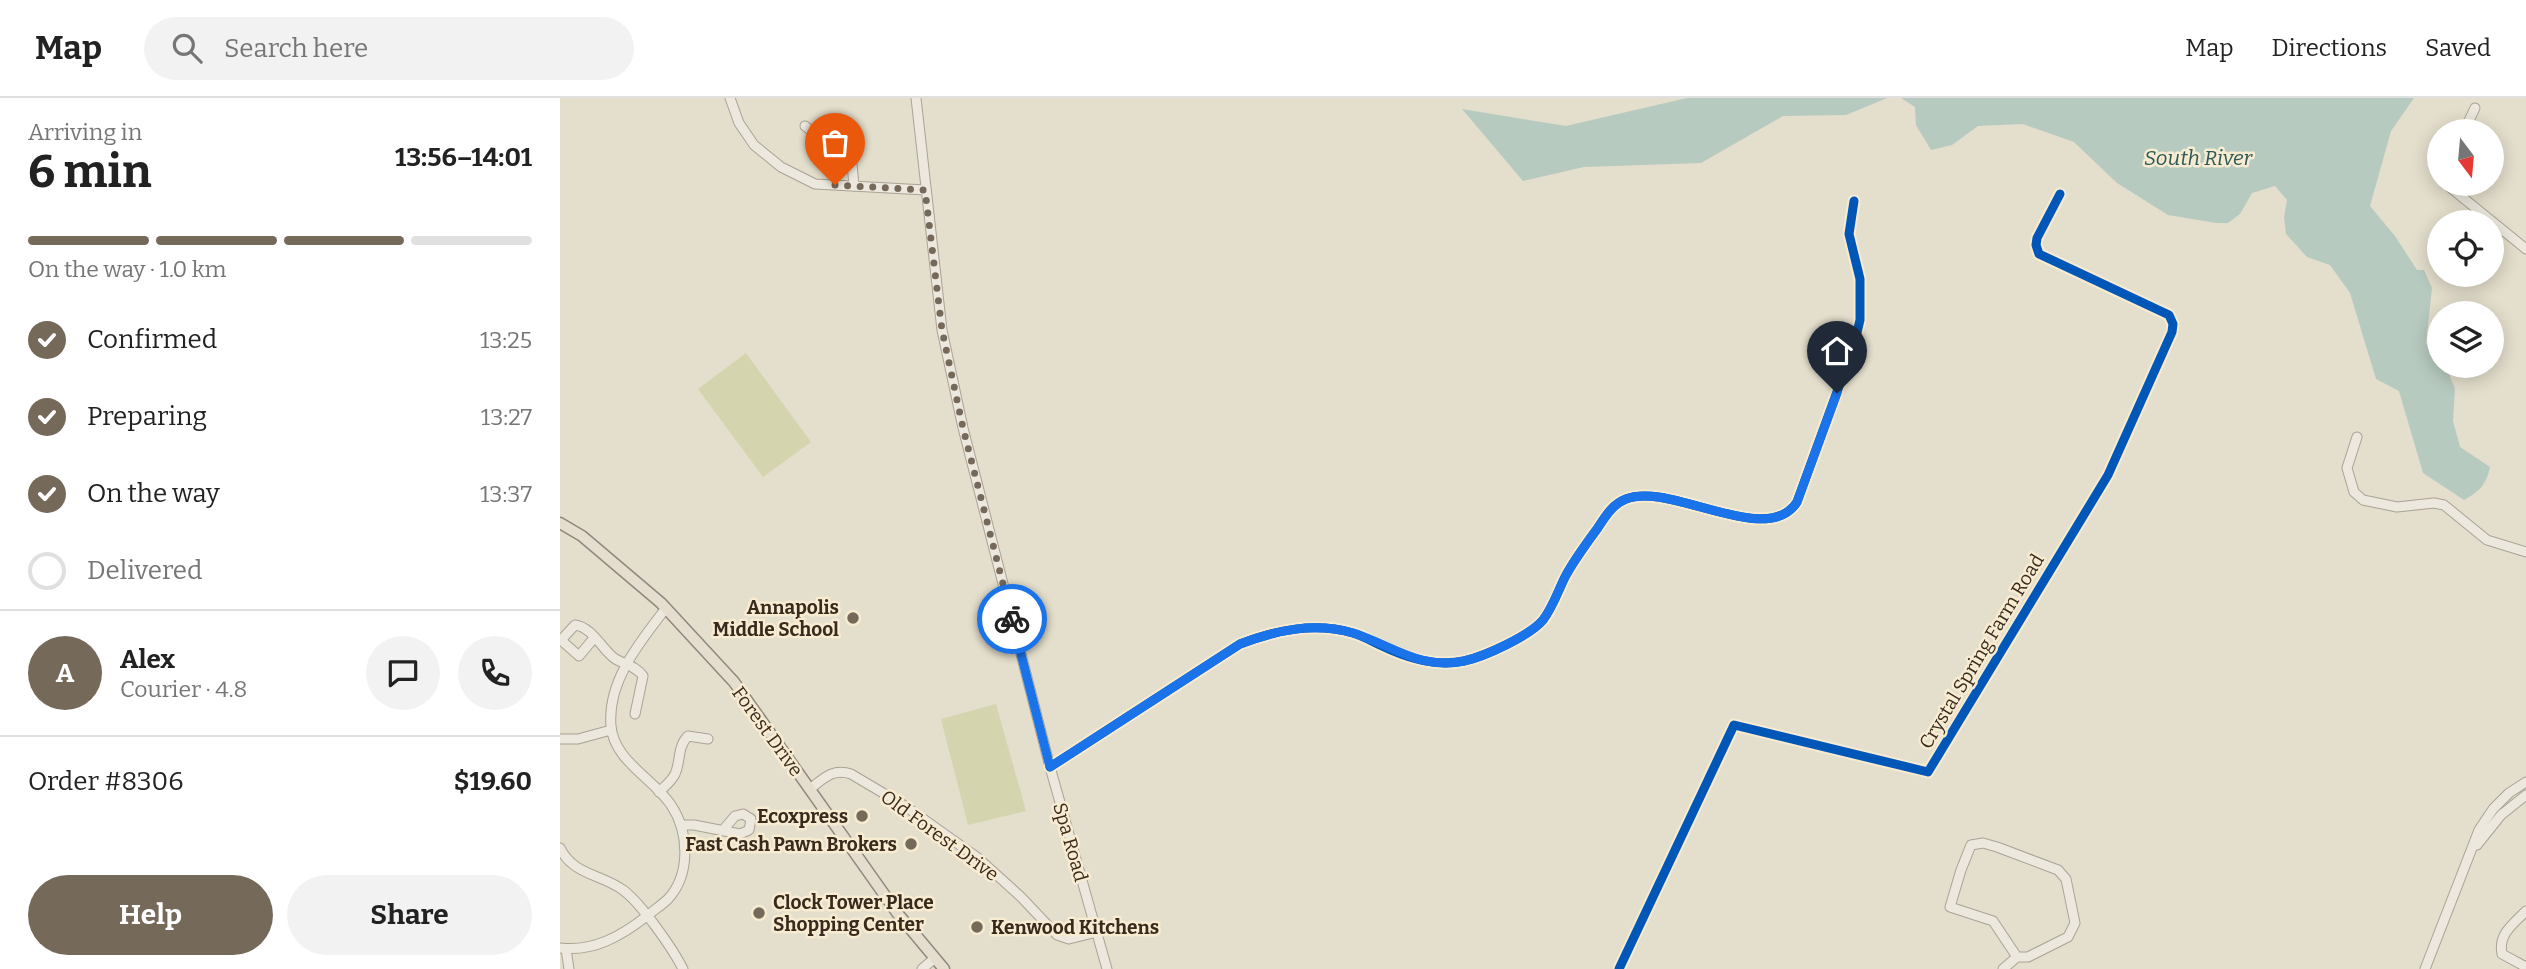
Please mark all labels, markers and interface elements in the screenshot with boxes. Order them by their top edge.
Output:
search box [144,17,634,80]
text: Map [35,28,102,68]
icon: search [168,29,206,67]
text: Search here [224,33,368,64]
text: Map [2185,34,2234,62]
text: Directions [2272,34,2387,62]
text: Saved [2425,34,2491,62]
pin [805,113,865,185]
text: Arriving in [28,118,142,146]
north arrow [2427,119,2504,196]
map controls [2427,119,2504,378]
icon: bag [816,124,854,162]
text: 13:56–14:01 [395,142,532,173]
text: 6 min [28,144,152,199]
water label: South River [2144,145,2254,171]
button: locate [2427,210,2504,287]
text: On the way · 1.0 km [28,255,226,283]
button: layers [2427,301,2504,378]
icon: check [28,321,66,359]
pin [1807,321,1867,393]
text: Confirmed [87,324,217,355]
text: 13:25 [480,326,532,354]
icon: home [1818,332,1856,370]
icon: check [28,398,66,436]
text: Preparing [87,401,207,432]
text: 13:27 [481,403,532,431]
icon: check [28,475,66,513]
text: On the way [87,478,220,509]
text: 13:37 [480,480,532,508]
street label: Crystal Spring Farm Road [1914,550,2049,753]
text: Delivered [87,555,202,586]
courier [977,584,1047,654]
place label: Annapolis Middle School [713,596,839,641]
icon: bike [993,600,1031,638]
marker: Annapolis Middle School [845,610,861,626]
button: chat [366,636,440,710]
button: phone [458,636,532,710]
text: Alex [120,644,175,675]
text: A [56,658,74,689]
text: Courier · 4.8 [120,675,247,703]
street label: Forest Drive [727,682,808,781]
text: Order #8306 [28,766,183,797]
text: $19.60 [454,766,532,797]
street label: Old Forest Drive [876,785,1003,886]
street label: Spa Road [1048,800,1093,884]
place label: Ecoxpress [757,805,848,828]
marker: Ecoxpress [854,808,870,824]
place label: Fast Cash Pawn Brokers [685,833,897,856]
marker: Fast Cash Pawn Brokers [903,836,919,852]
button: Help [28,875,273,955]
button: Share [287,875,532,955]
place label: Clock Tower Place Shopping Center [773,891,934,936]
marker: Clock Tower Place Shopping Center [751,905,767,921]
place label: Kenwood Kitchens [991,916,1159,939]
marker: Kenwood Kitchens [969,919,985,935]

